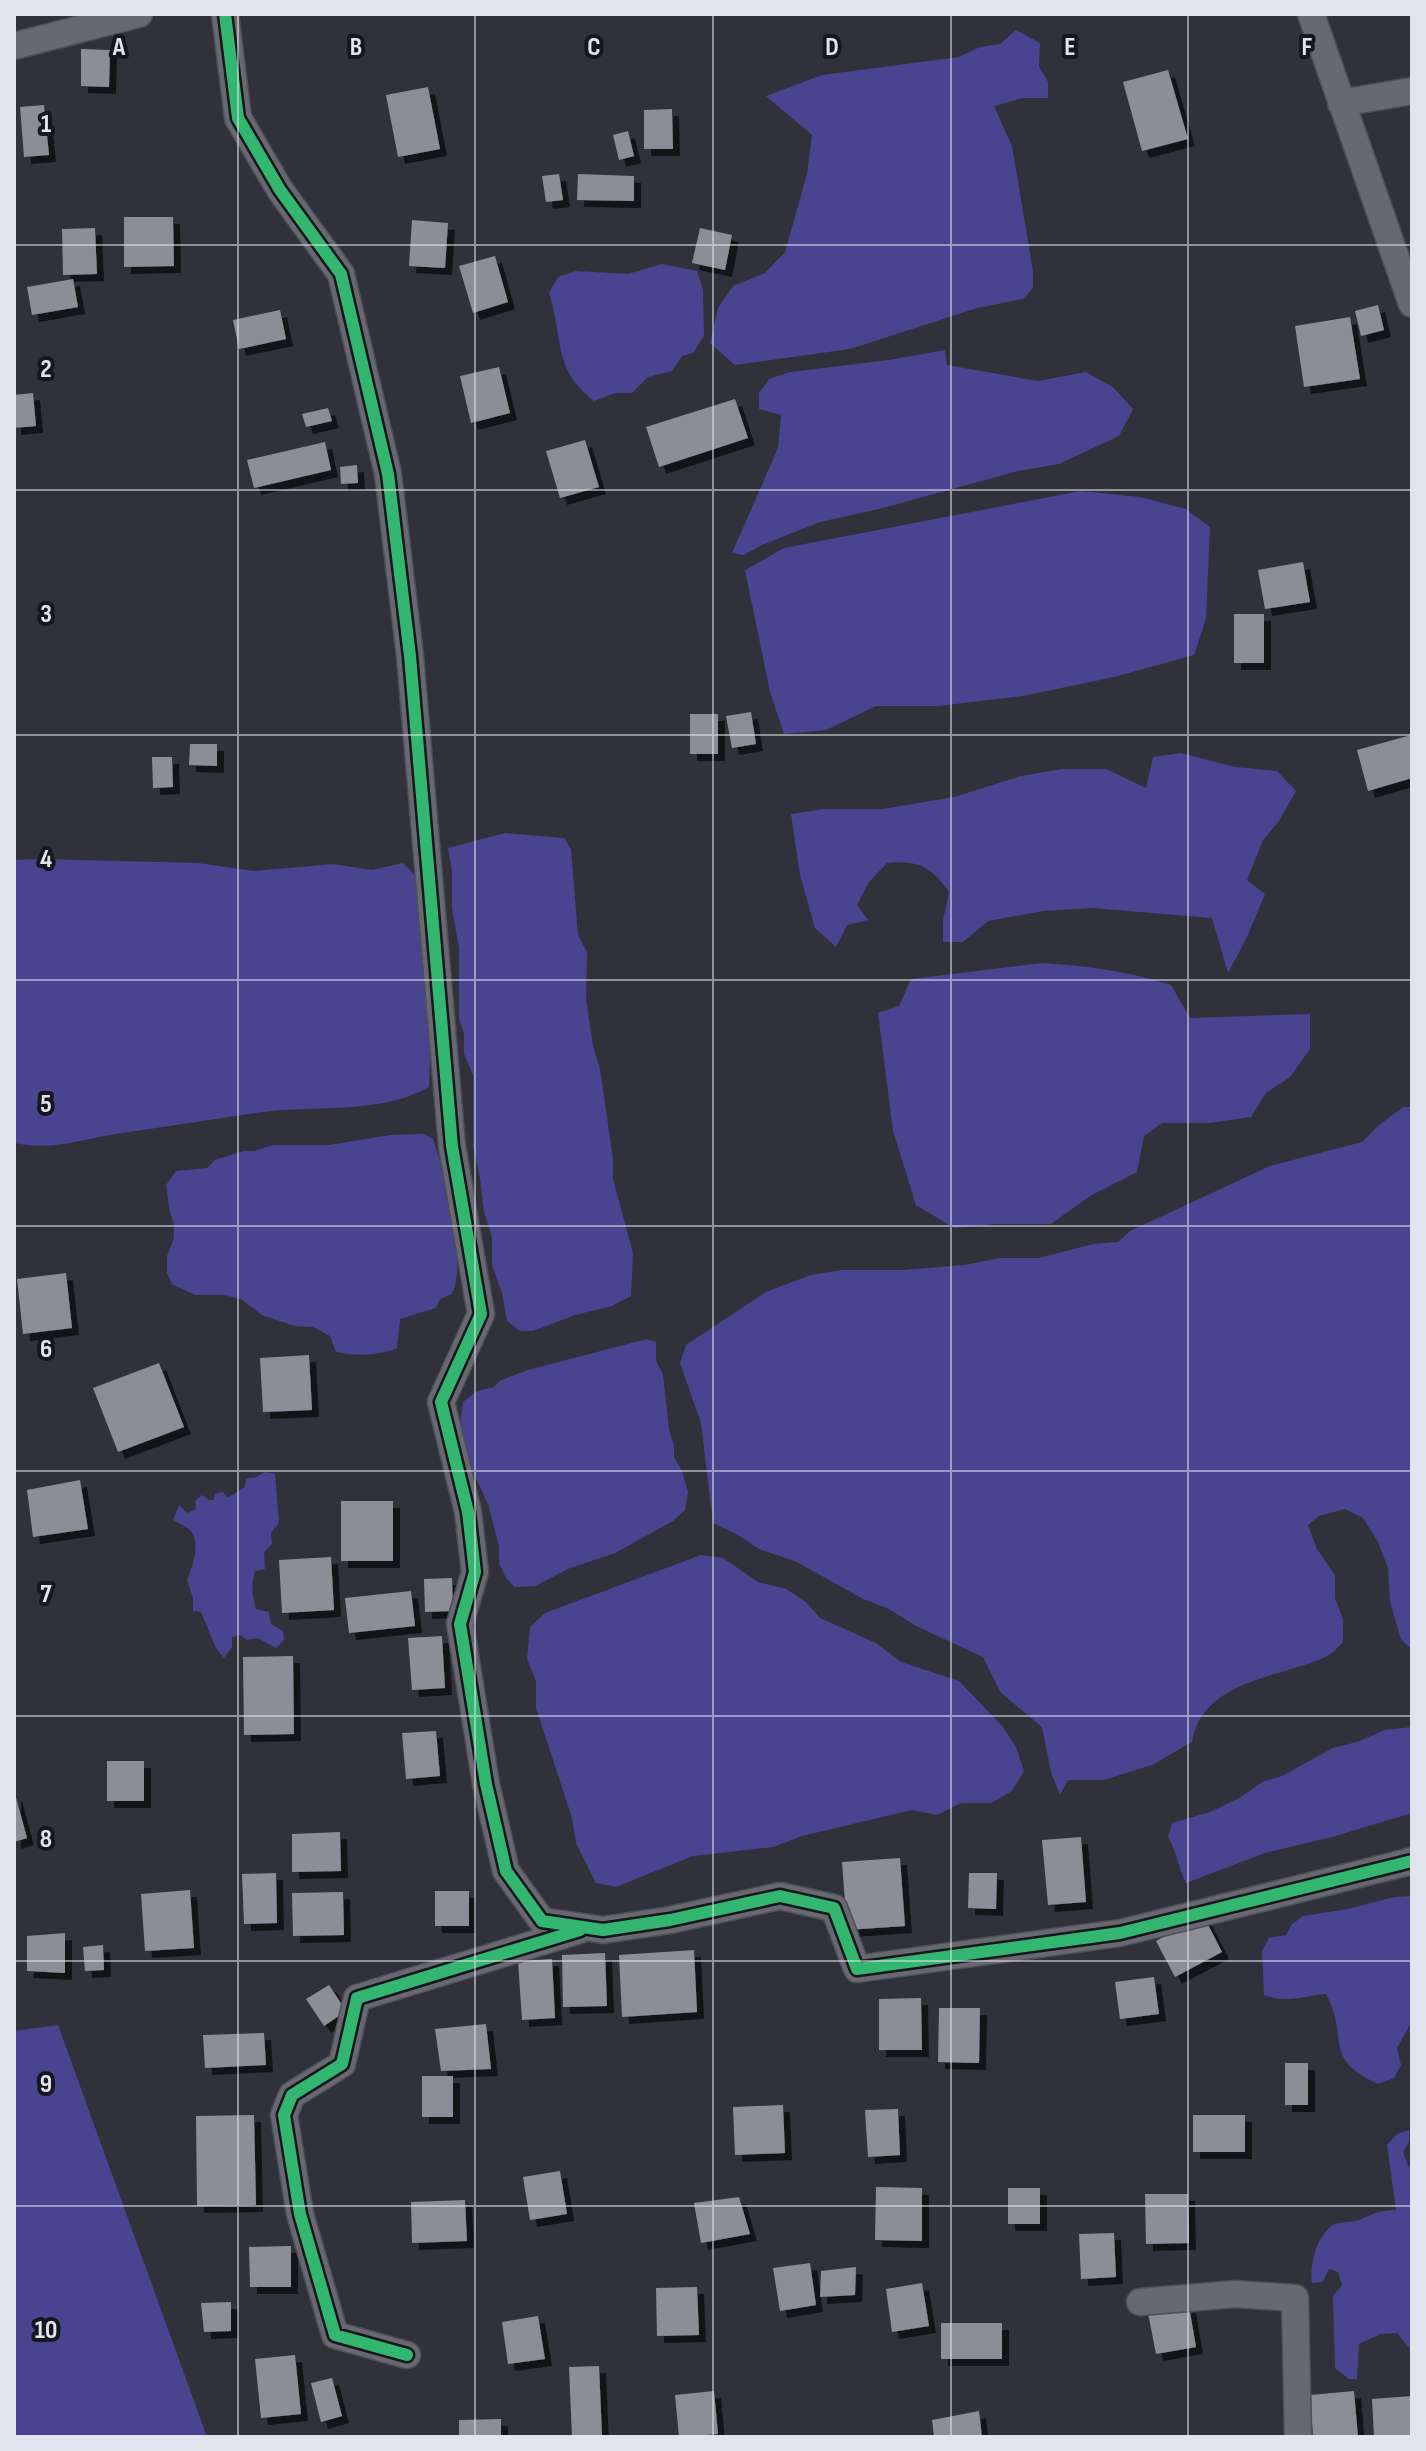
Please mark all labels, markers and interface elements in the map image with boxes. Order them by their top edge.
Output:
text: A [112,32,126,63]
text: B [350,32,362,63]
text: C [587,32,601,63]
text: D [825,32,839,63]
text: E [1064,32,1076,63]
text: F [1302,32,1313,63]
text: 1 [41,109,51,140]
text: 2 [40,354,52,385]
text: 3 [40,599,52,630]
text: 4 [40,844,52,875]
text: 5 [40,1089,52,1120]
text: 6 [40,1334,52,1365]
text: 7 [40,1579,52,1610]
text: 8 [40,1824,52,1855]
text: 9 [40,2069,52,2100]
text: 10 [35,2315,57,2346]

